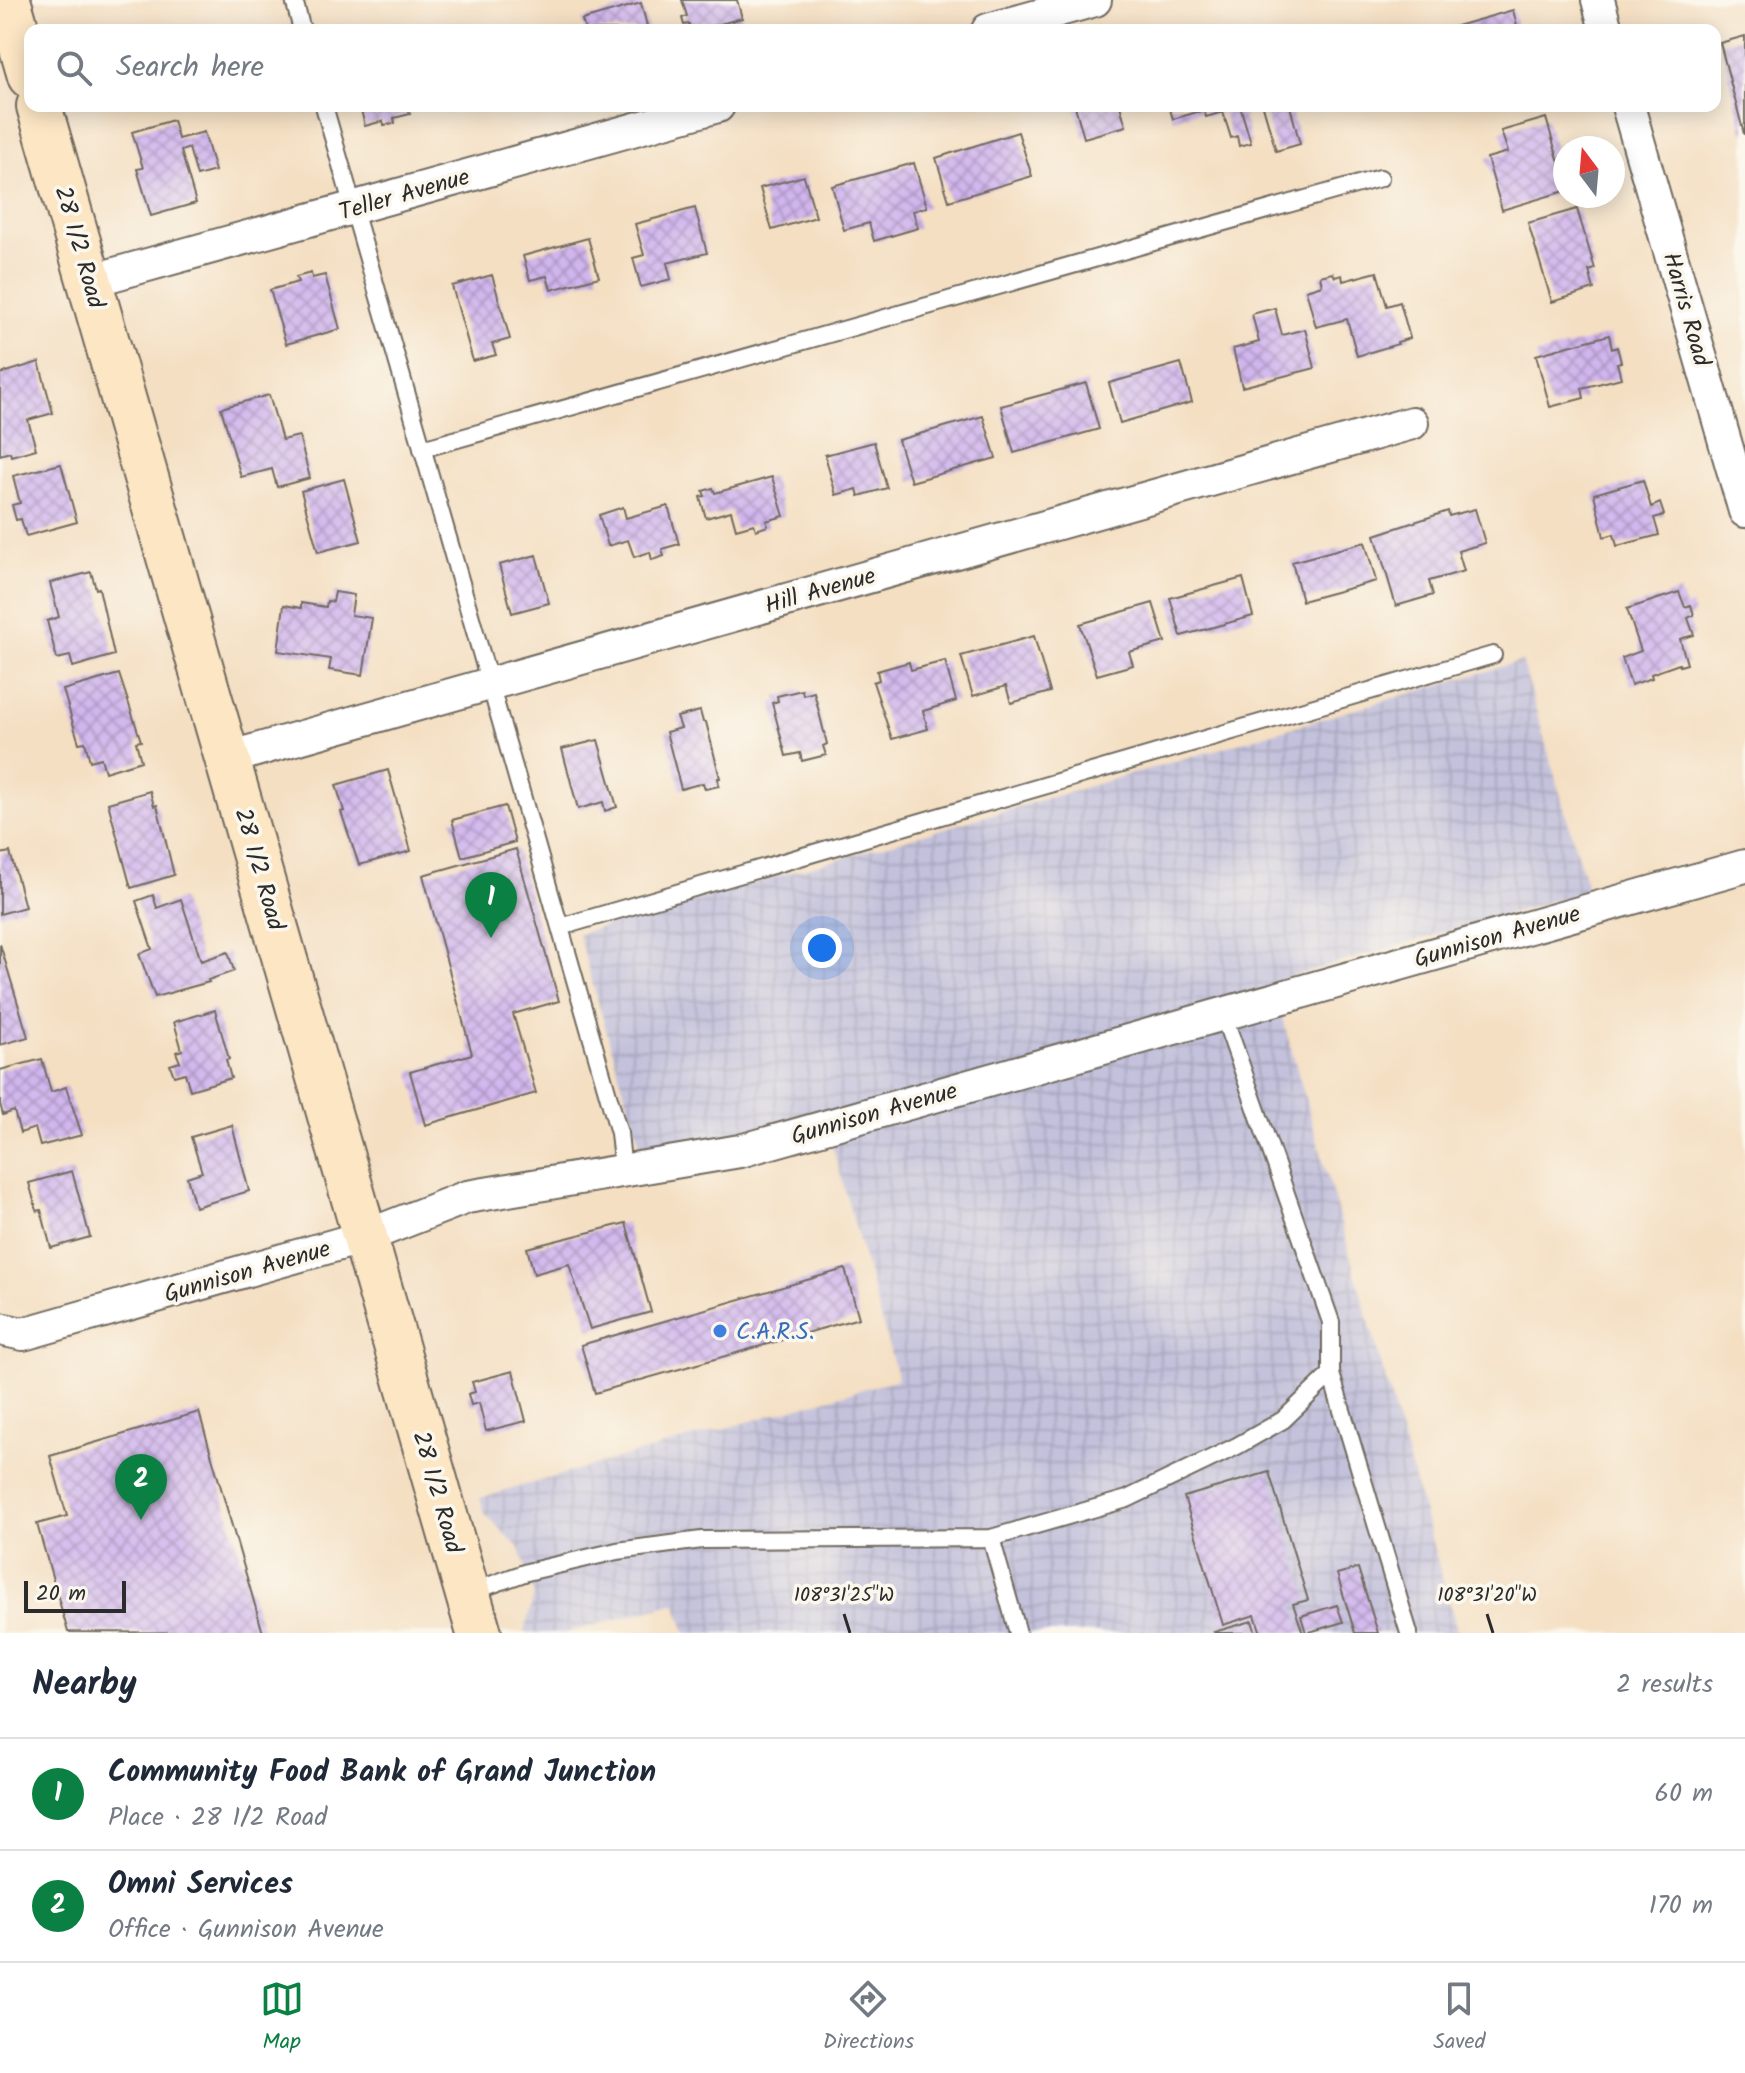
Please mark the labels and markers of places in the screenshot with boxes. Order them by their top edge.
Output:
pin: 1 [465,872,517,938]
place label: C.A.R.S. [736,1313,814,1352]
marker: C.A.R.S. [711,1322,729,1340]
pin: 2 [115,1454,167,1520]

